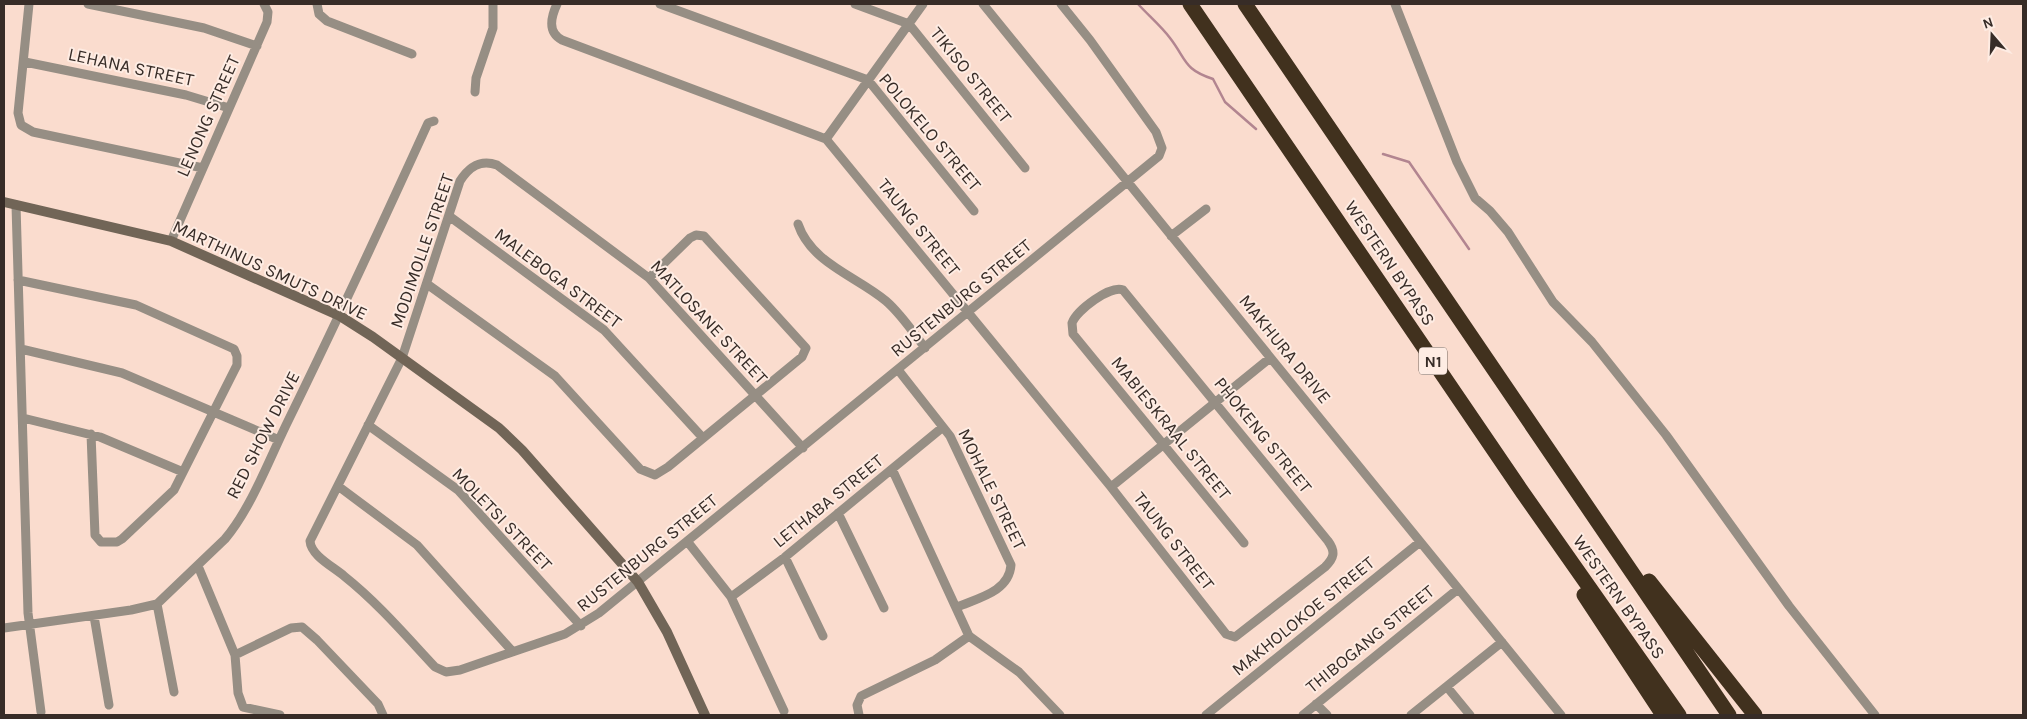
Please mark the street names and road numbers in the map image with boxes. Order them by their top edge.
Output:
street label: TIKISO STREET [926,23,1016,127]
street label: LEHANA STREET [66,43,196,91]
street label: LENONG STREET [171,52,245,180]
street label: POLOKELO STREET [874,69,986,195]
street label: MODIMOLLE STREET [385,171,459,331]
street label: TAUNG STREET [873,174,965,280]
street label: WESTERN BYPASS [1340,196,1440,330]
street label: MARTHINUS SMUTS DRIVE [169,215,371,325]
street label: MALEBOGA STREET [490,223,626,333]
street label: RUSTENBURG STREET [886,234,1036,362]
street label: MATLOSANE STREET [646,255,772,389]
street label: MAKHURA DRIVE [1234,290,1336,408]
road number: N1 [1419,348,1447,374]
street label: MABIESKRAAL STREET [1106,352,1236,504]
street label: RED SHOW DRIVE [221,367,305,503]
street label: PHOKENG STREET [1209,373,1317,497]
street label: MOHALE STREET [953,425,1031,553]
street label: LETHABA STREET [768,450,888,552]
street label: MOLETSI STREET [447,463,557,575]
street label: TAUNG STREET [1129,487,1219,595]
street label: RUSTENBURG STREET [572,489,722,617]
street label: WESTERN BYPASS [1568,531,1670,663]
street label: MAKHOLOKOE STREET [1227,552,1379,680]
street label: THIBOGANG STREET [1301,580,1439,698]

